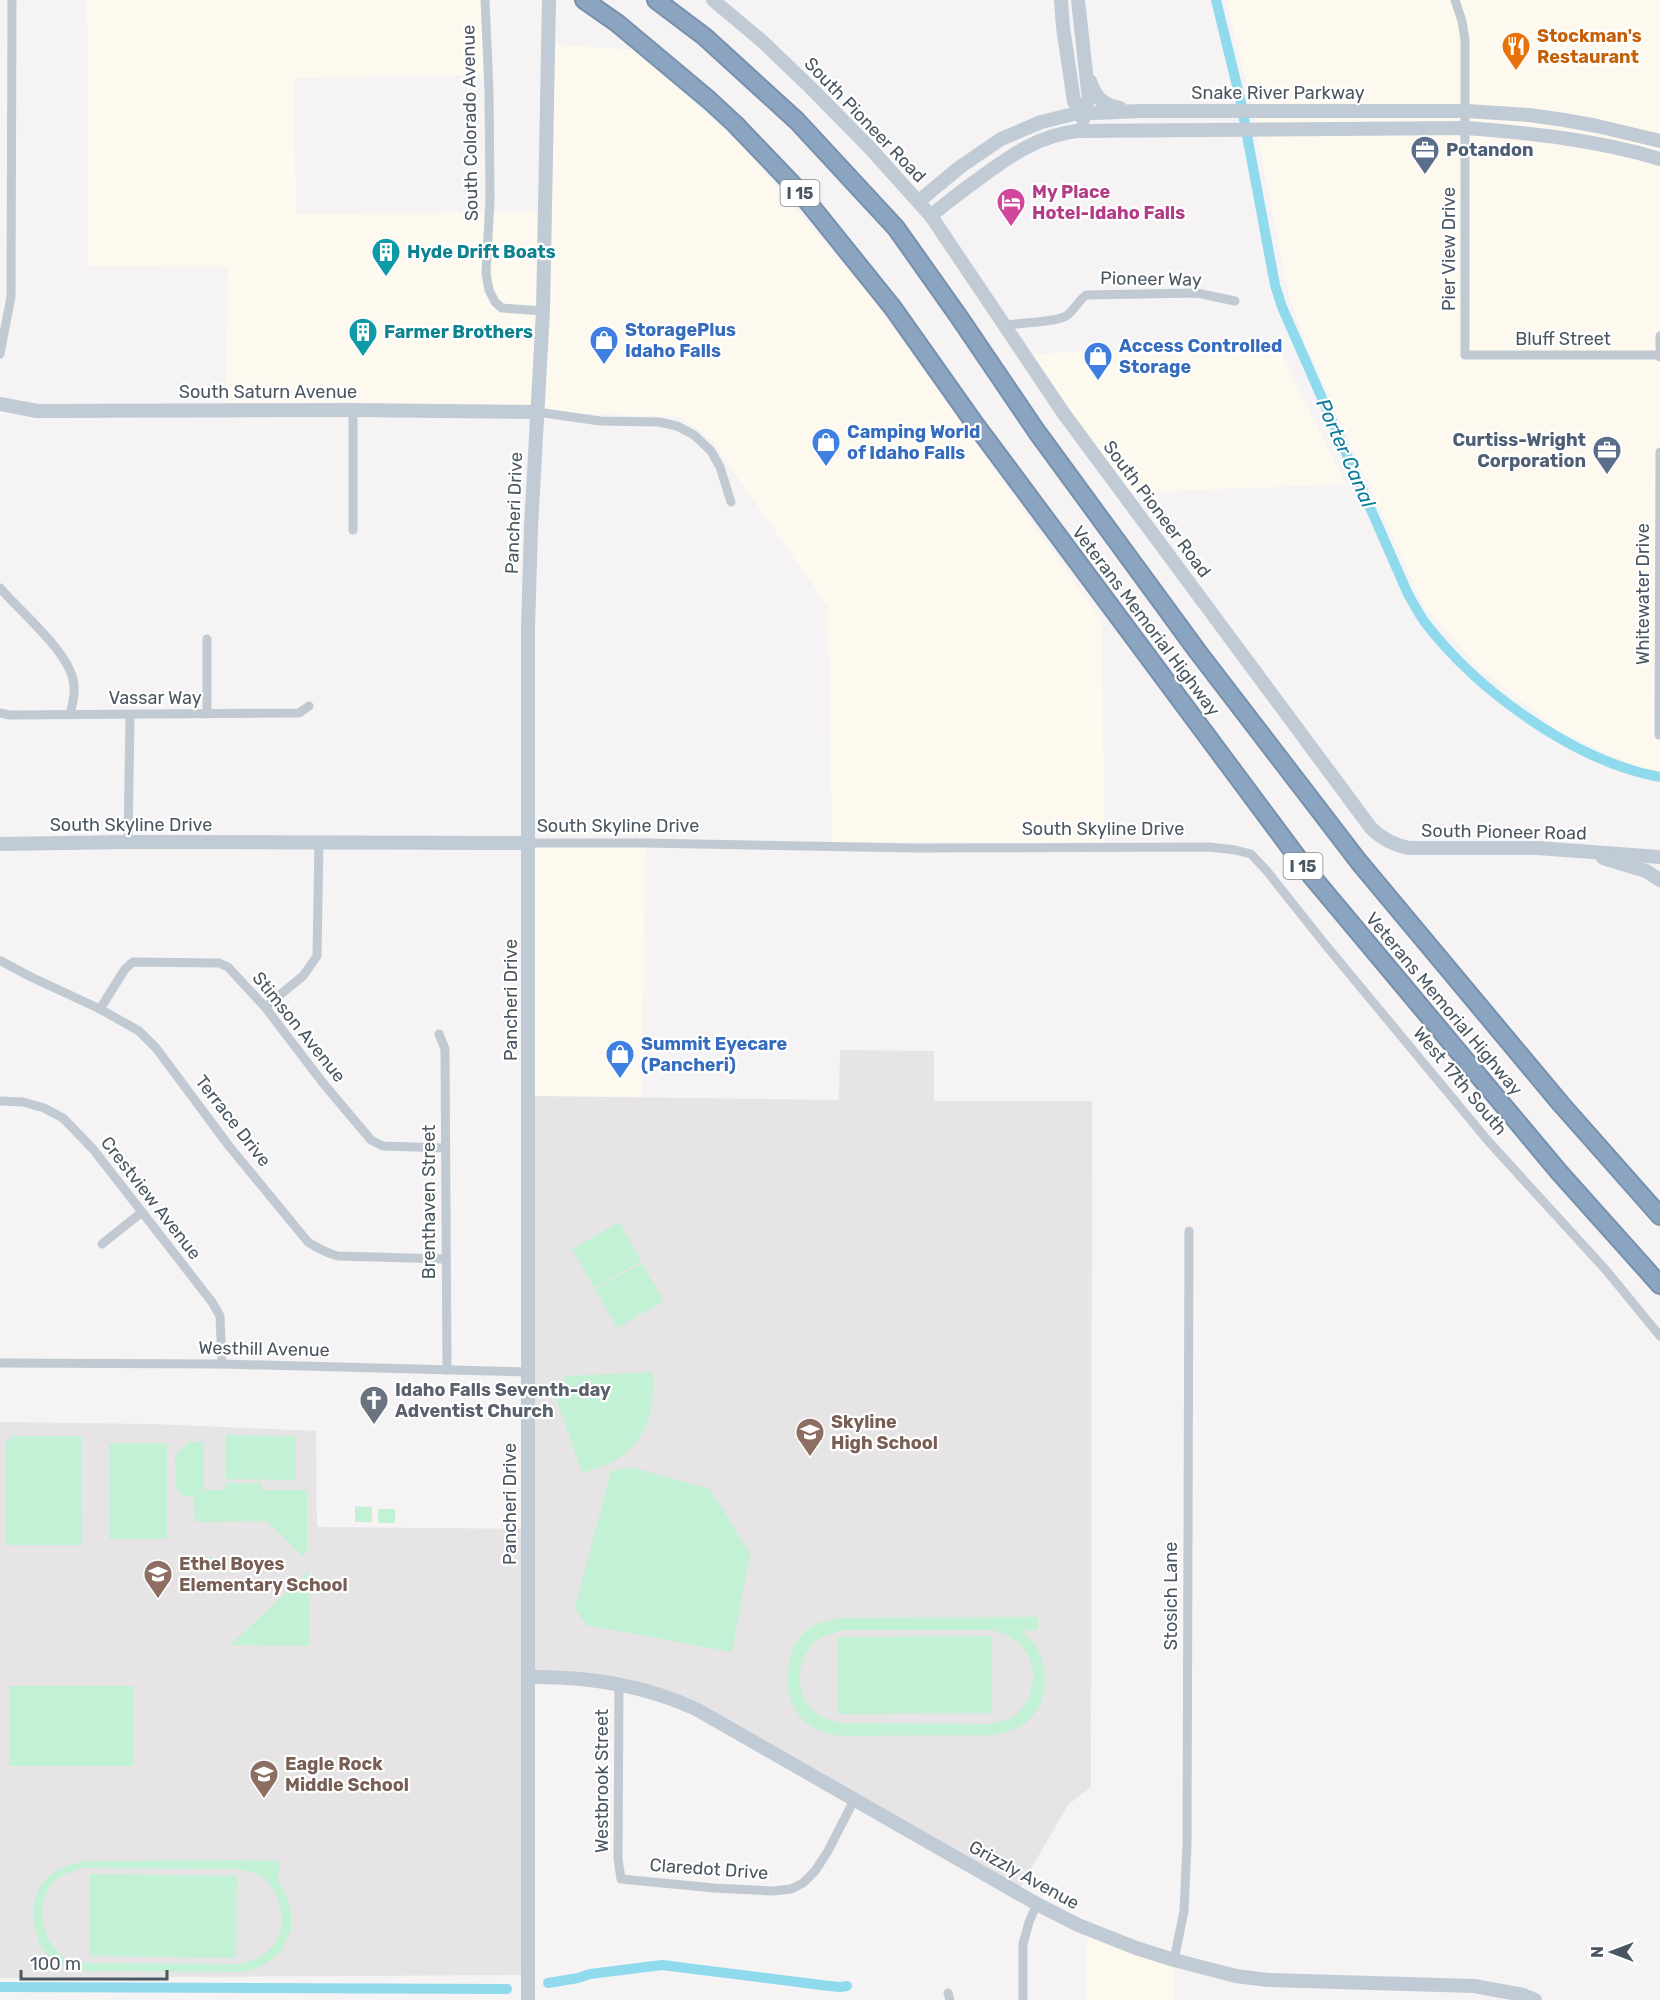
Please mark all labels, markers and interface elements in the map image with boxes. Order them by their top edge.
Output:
street label: South Colorado Avenue [457,25,483,221]
place label: Stockman's Restaurant [1537,25,1642,68]
restaurant icon: Stockman's Restaurant [1500,30,1532,72]
street label: South Pioneer Road [800,53,930,187]
street label: Snake River Parkway [1191,82,1365,104]
office icon: Potandon [1409,134,1441,176]
place label: Potandon [1446,139,1534,161]
road number: I 15 [780,180,820,206]
place label: My Place Hotel-Idaho Falls [1032,181,1185,224]
hotel icon: My Place Hotel-Idaho Falls [995,186,1027,228]
street label: Pier View Drive [1438,187,1460,311]
building icon: Hyde Drift Boats [370,236,402,278]
place label: Hyde Drift Boats [407,241,556,263]
street label: Pioneer Way [1100,267,1202,291]
building icon: Farmer Brothers [347,316,379,358]
place label: StoragePlus Idaho Falls [625,319,736,362]
place label: Farmer Brothers [384,321,533,343]
shop icon: StoragePlus Idaho Falls [588,324,620,366]
street label: Bluff Street [1515,328,1611,350]
place label: Access Controlled Storage [1119,335,1282,378]
shop icon: Access Controlled Storage [1082,340,1114,382]
street label: South Saturn Avenue [179,381,357,403]
water label: Porter Canal [1311,395,1381,512]
place label: Camping World of Idaho Falls [847,421,980,464]
shop icon: Camping World of Idaho Falls [810,426,842,468]
place label: Curtiss-Wright Corporation [1452,429,1586,472]
office icon: Curtiss-Wright Corporation [1591,434,1623,476]
street label: South Pioneer Road [1098,436,1216,582]
street label: Pancheri Drive [501,452,527,574]
street label: Veterans Memorial Highway [1067,522,1225,720]
street label: Whitewater Drive [1632,523,1654,665]
street label: Vassar Way [108,687,202,709]
street label: South Skyline Drive [50,814,212,836]
street label: South Skyline Drive [537,815,699,837]
street label: South Skyline Drive [1022,818,1184,840]
street label: South Pioneer Road [1421,820,1587,844]
road number: I 15 [1284,853,1322,879]
street label: Veterans Memorial Highway [1361,908,1527,1100]
street label: Pancheri Drive [500,939,522,1061]
street label: Stimson Avenue [248,967,350,1087]
street label: West 17th South [1408,1022,1512,1140]
place label: Summit Eyecare (Pancheri) [641,1033,788,1076]
shop icon: Summit Eyecare (Pancheri) [604,1038,636,1080]
street label: Terrace Drive [190,1071,276,1171]
street label: Brenthaven Street [418,1125,440,1279]
street label: Crestview Avenue [96,1132,206,1264]
street label: Westhill Avenue [198,1337,330,1361]
place label: Idaho Falls Seventh-day Adventist Church [395,1379,611,1422]
church icon: Idaho Falls Seventh-day Adventist Church [358,1384,390,1426]
place label: Skyline High School [831,1411,938,1454]
school or university icon: Skyline High School [794,1416,826,1458]
street label: Pancheri Drive [499,1443,521,1565]
street label: Stosich Lane [1160,1542,1182,1650]
place label: Ethel Boyes Elementary School [179,1553,348,1596]
school or university icon: Ethel Boyes Elementary School [142,1558,174,1600]
street label: Westbrook Street [591,1709,613,1853]
place label: Eagle Rock Middle School [285,1753,409,1796]
school or university icon: Eagle Rock Middle School [248,1758,280,1800]
street label: Grizzly Avenue [965,1836,1083,1914]
street label: Claredot Drive [649,1854,769,1884]
north arrow [1582,1922,1642,1982]
scale bar [21,1943,166,1981]
text: N [1588,1946,1607,1958]
text: 100 m [30,1953,81,1975]

